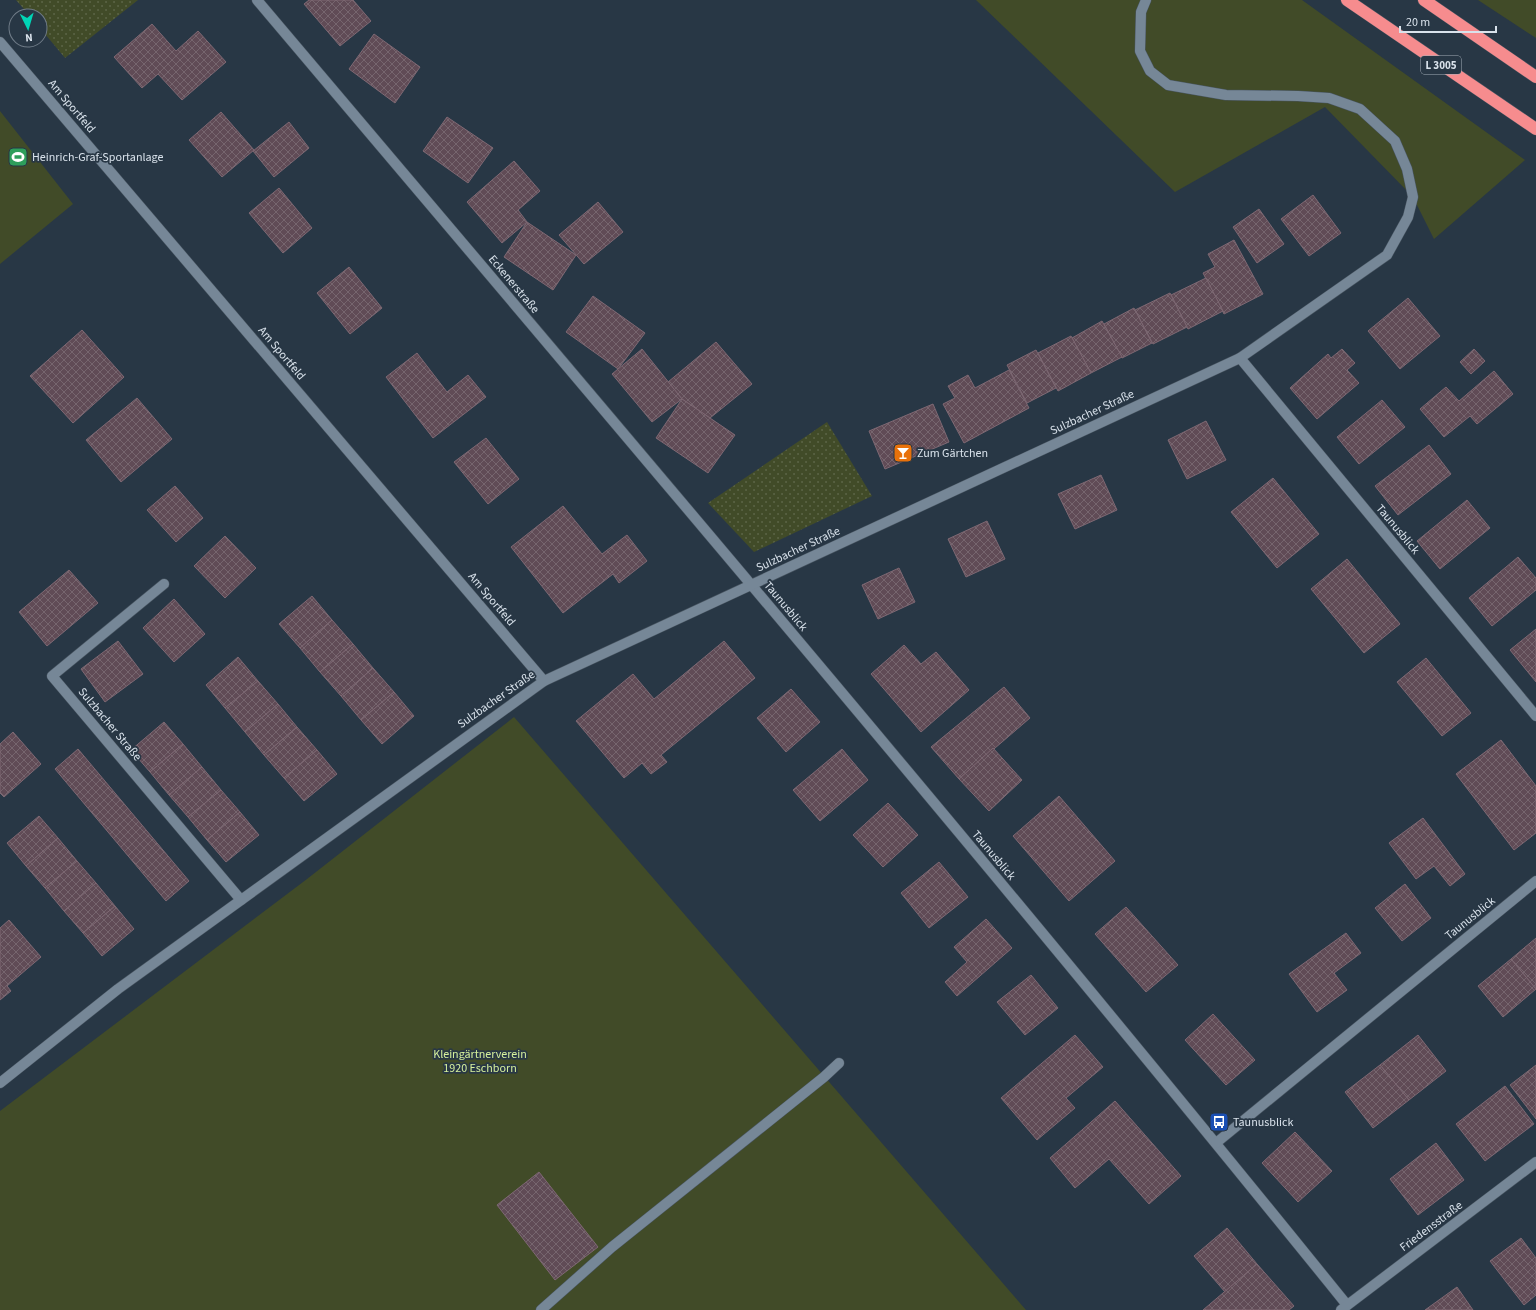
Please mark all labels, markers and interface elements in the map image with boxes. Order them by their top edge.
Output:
north arrow [8,8,48,48]
scale bar [1400,8,1496,34]
text: 20 m [1406,14,1430,31]
text: N [25,30,33,45]
road number: L 3005 [1421,56,1461,74]
street label: Am Sportfeld [44,76,99,137]
sports icon: Heinrich-Graf-Sportanlage [7,146,29,168]
place label: Heinrich-Graf-Sportanlage [32,149,163,166]
street label: Eckenerstraße [484,251,543,317]
street label: Am Sportfeld [254,323,309,384]
street label: Sulzbacher Straße [1047,385,1137,439]
bar icon: Zum Gärtchen [892,442,914,464]
place label: Zum Gärtchen [917,445,988,462]
street label: Taunusblick [1372,501,1424,558]
street label: Sulzbacher Straße [753,522,843,576]
street label: Am Sportfeld [464,569,519,630]
street label: Taunusblick [760,578,812,635]
street label: Sulzbacher Straße [454,666,539,733]
street label: Sulzbacher Straße [74,684,145,765]
street label: Taunusblick [968,827,1020,884]
street label: Taunusblick [1442,893,1499,944]
park label: Kleingärtnerverein 1920 Eschborn [433,1046,527,1077]
bus stop icon: Taunusblick [1208,1111,1230,1133]
place label: Taunusblick [1233,1114,1293,1131]
street label: Friedensstraße [1396,1197,1466,1256]

